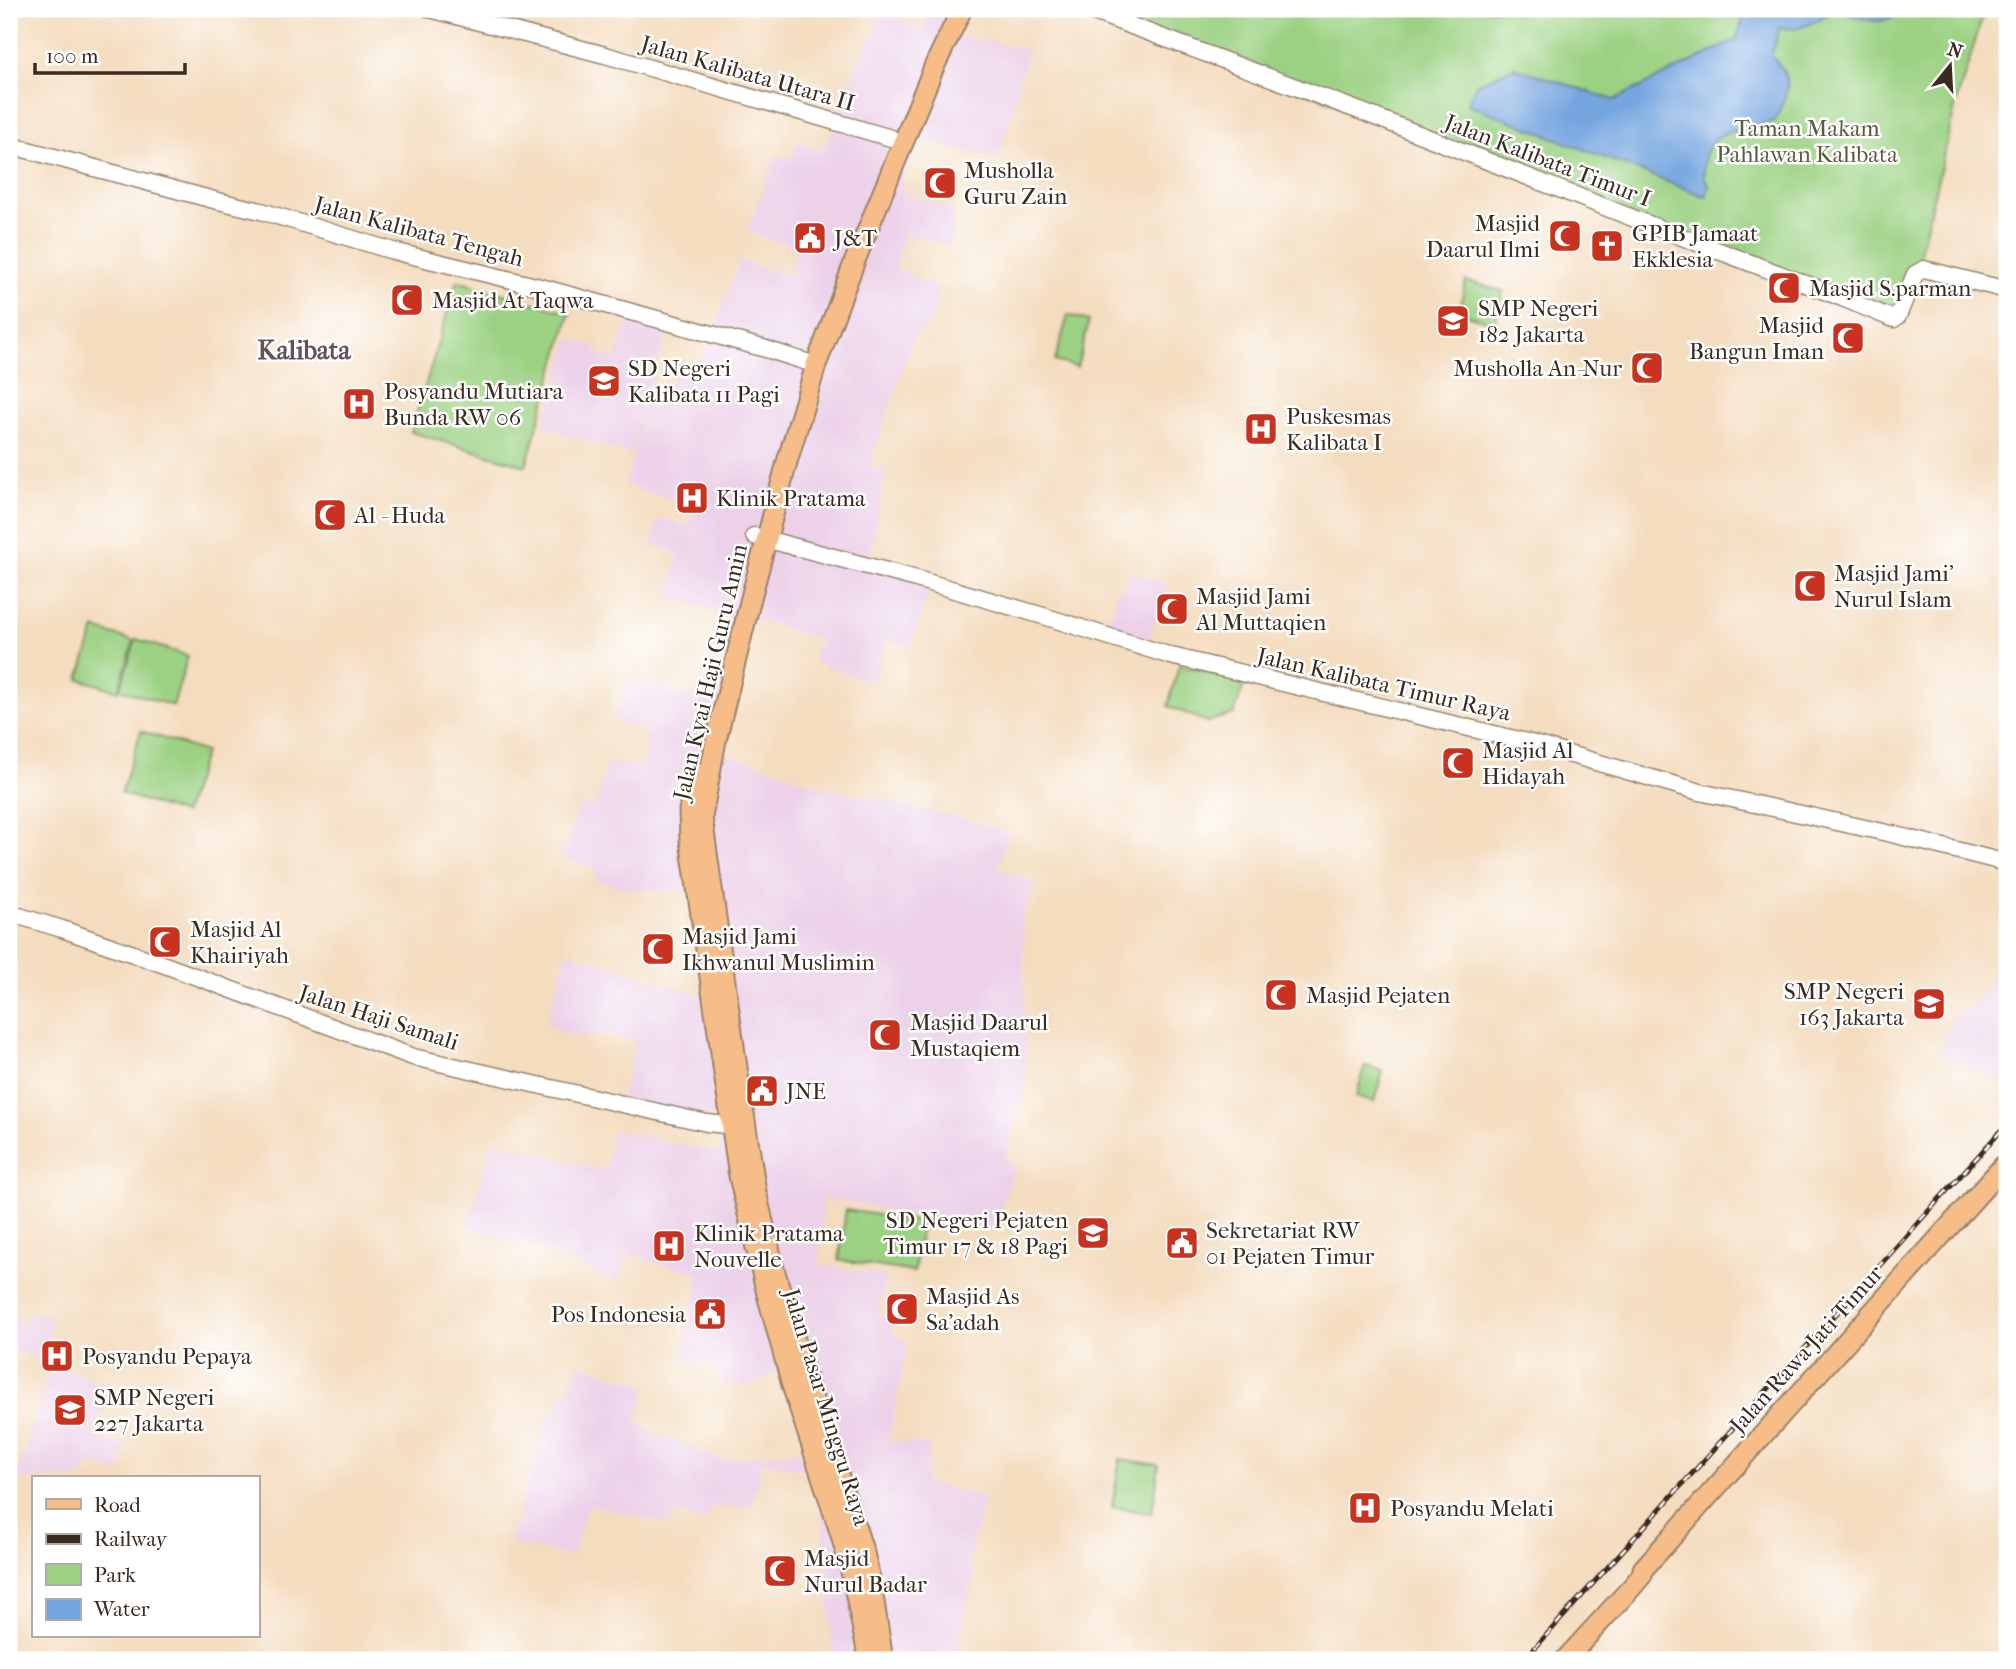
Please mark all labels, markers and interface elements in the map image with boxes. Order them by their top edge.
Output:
street label: Jalan Kalibata Utara II [636,29,858,117]
scale bar [35,32,186,76]
north arrow [1914,32,1984,102]
text: N [1945,38,1966,64]
text: 100 m [46,44,99,68]
street label: Jalan Kalibata Timur I [1439,108,1655,212]
park label: Taman Makam Pahlawan Kalibata [1716,115,1898,168]
place label: Musholla Guru Zain [964,157,1068,210]
mosque icon: Musholla Guru Zain [921,164,959,202]
street label: Jalan Kalibata Tengah [309,190,526,272]
place label: Masjid Daarul Ilmi [1426,210,1540,263]
mosque icon: Masjid Daarul Ilmi [1546,217,1584,255]
public building icon: J&T [791,219,829,257]
place label: GPIB Jamaat Ekklesia [1632,220,1758,273]
place label: J&T [832,225,878,252]
church icon: GPIB Jamaat Ekklesia [1588,227,1626,265]
mosque icon: Masjid S.parman [1765,269,1803,307]
place label: Masjid S.parman [1809,275,1972,302]
mosque icon: Masjid At Taqwa [388,281,426,319]
place label: Masjid At Taqwa [432,287,594,314]
place label: SMP Negeri 182 Jakarta [1478,295,1599,348]
school or university icon: SMP Negeri 182 Jakarta [1434,302,1472,340]
place label: Masjid Bangun Iman [1689,312,1825,365]
mosque icon: Masjid Bangun Iman [1829,319,1867,357]
district label: Kalibata [258,335,351,366]
mosque icon: Musholla An-Nur [1628,349,1666,387]
place label: SD Negeri Kalibata 11 Pagi [628,355,780,408]
place label: Musholla An-Nur [1453,355,1622,382]
school or university icon: SD Negeri Kalibata 11 Pagi [585,362,623,400]
place label: Posyandu Mutiara Bunda RW 06 [384,378,564,431]
hospital icon: Posyandu Mutiara Bunda RW 06 [340,385,378,423]
place label: Puskesmas Kalibata I [1286,403,1391,456]
hospital icon: Puskesmas Kalibata I [1242,410,1280,448]
hospital icon: Klinik Pratama [673,479,711,517]
place label: Klinik Pratama [716,485,866,512]
mosque icon: Al - Huda [311,496,349,534]
place label: Al - Huda [353,502,446,529]
street label: Jalan Kyai Haji Guru Amin [667,541,753,805]
place label: Masjid Jami' Nurul Islam [1834,560,1954,613]
mosque icon: Masjid Jami' Nurul Islam [1791,567,1829,605]
place label: Masjid Jami Al Muttaqien [1195,583,1327,636]
mosque icon: Masjid Jami Al Muttaqien [1153,590,1191,628]
street label: Jalan Kalibata Timur Raya [1252,642,1514,727]
place label: Masjid Al Hidayah [1482,737,1574,790]
mosque icon: Masjid Al Hidayah [1439,744,1477,782]
place label: Masjid Al Khairiyah [190,916,289,969]
mosque icon: Masjid Al Khairiyah [146,923,184,961]
place label: Masjid Jami Ikhwanul Muslimin [682,923,875,976]
mosque icon: Masjid Jami Ikhwanul Muslimin [639,930,677,968]
mosque icon: Masjid Pejaten [1262,976,1300,1014]
street label: Jalan Haji Samali [294,978,462,1056]
place label: SMP Negeri 163 Jakarta [1784,978,1904,1031]
place label: Masjid Pejaten [1306,982,1451,1009]
school or university icon: SMP Negeri 163 Jakarta [1910,985,1948,1023]
place label: Masjid Daarul Mustaqiem [910,1009,1049,1062]
mosque icon: Masjid Daarul Mustaqiem [866,1016,904,1054]
public building icon: JNE [743,1072,781,1110]
place label: JNE [784,1078,826,1105]
place label: SD Negeri Pejaten Timur 17 & 18 Pagi [883,1207,1069,1260]
school or university icon: SD Negeri Pejaten Timur 17 & 18 Pagi [1074,1214,1112,1252]
place label: Sekretariat RW 01 Pejaten Timur [1206,1217,1375,1270]
place label: Klinik Pratama Nouvelle [694,1220,844,1273]
public building icon: Sekretariat RW 01 Pejaten Timur [1163,1224,1201,1262]
hospital icon: Klinik Pratama Nouvelle [650,1227,688,1265]
street label: Jalan Rawa Jati Timur [1723,1260,1889,1440]
place label: Masjid As Sa'adah [926,1283,1020,1336]
street label: Jalan Pasar Minggu Raya [777,1284,876,1529]
mosque icon: Masjid As Sa'adah [883,1290,921,1328]
public building icon: Pos Indonesia [691,1295,729,1333]
place label: Pos Indonesia [551,1301,686,1328]
hospital icon: Posyandu Pepaya [38,1337,76,1375]
place label: Posyandu Pepaya [82,1343,252,1370]
place label: SMP Negeri 227 Jakarta [94,1384,215,1437]
school or university icon: SMP Negeri 227 Jakarta [51,1391,89,1429]
legend [32,1476,259,1638]
hospital icon: Posyandu Melati [1346,1489,1384,1527]
text: Road [94,1493,141,1517]
place label: Posyandu Melati [1390,1495,1554,1522]
text: Railway [94,1527,168,1551]
place label: Masjid Nurul Badar [804,1545,927,1598]
mosque icon: Masjid Nurul Badar [761,1552,799,1590]
text: Park [94,1563,136,1587]
text: Water [93,1597,150,1621]

